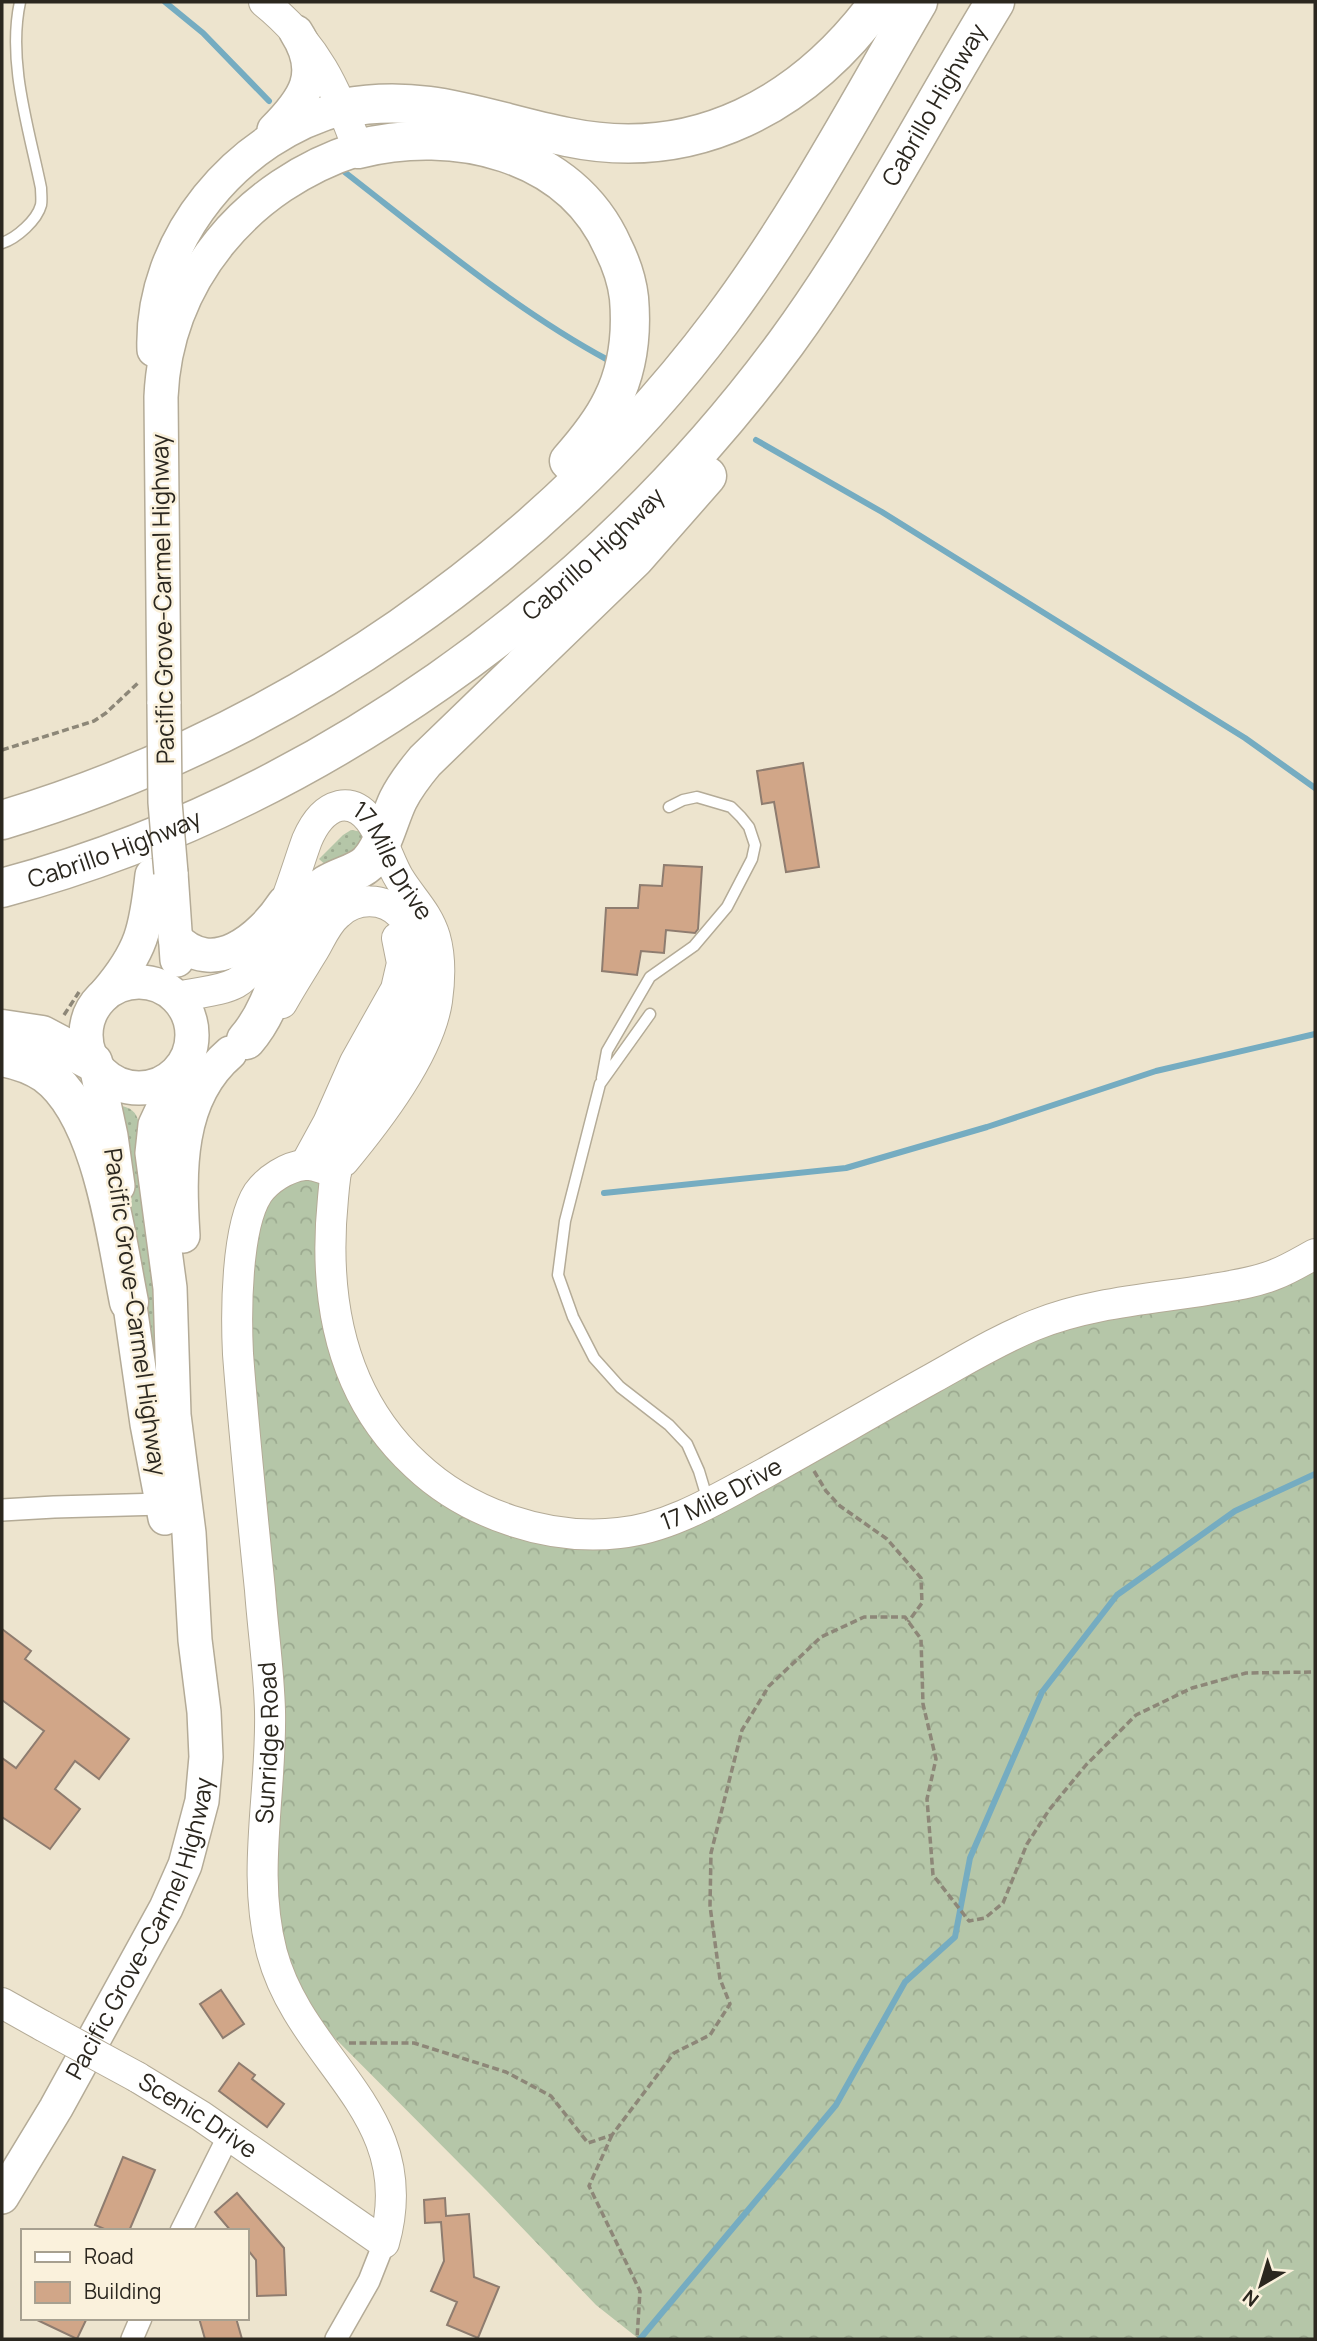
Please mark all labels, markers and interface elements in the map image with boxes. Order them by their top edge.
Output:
street label: Cabrillo Highway [873,17,994,192]
street label: Pacific Grove-Carmel Highway [142,433,181,765]
street label: Cabrillo Highway [514,479,671,627]
street label: 17 Mile Drive [347,792,442,926]
street label: Cabrillo Highway [23,801,206,895]
street label: Pacific Grove-Carmel Highway [97,1146,176,1478]
street label: 17 Mile Drive [656,1449,788,1538]
street label: Sunridge Road [246,1661,285,1825]
street label: Pacific Grove-Carmel Highway [57,1775,219,2085]
street label: Scenic Drive [133,2064,265,2165]
legend [21,2229,248,2320]
text: Road [84,2242,134,2270]
north arrow [1226,2250,1296,2320]
text: Building [84,2277,161,2305]
text: N [1237,2284,1264,2313]

